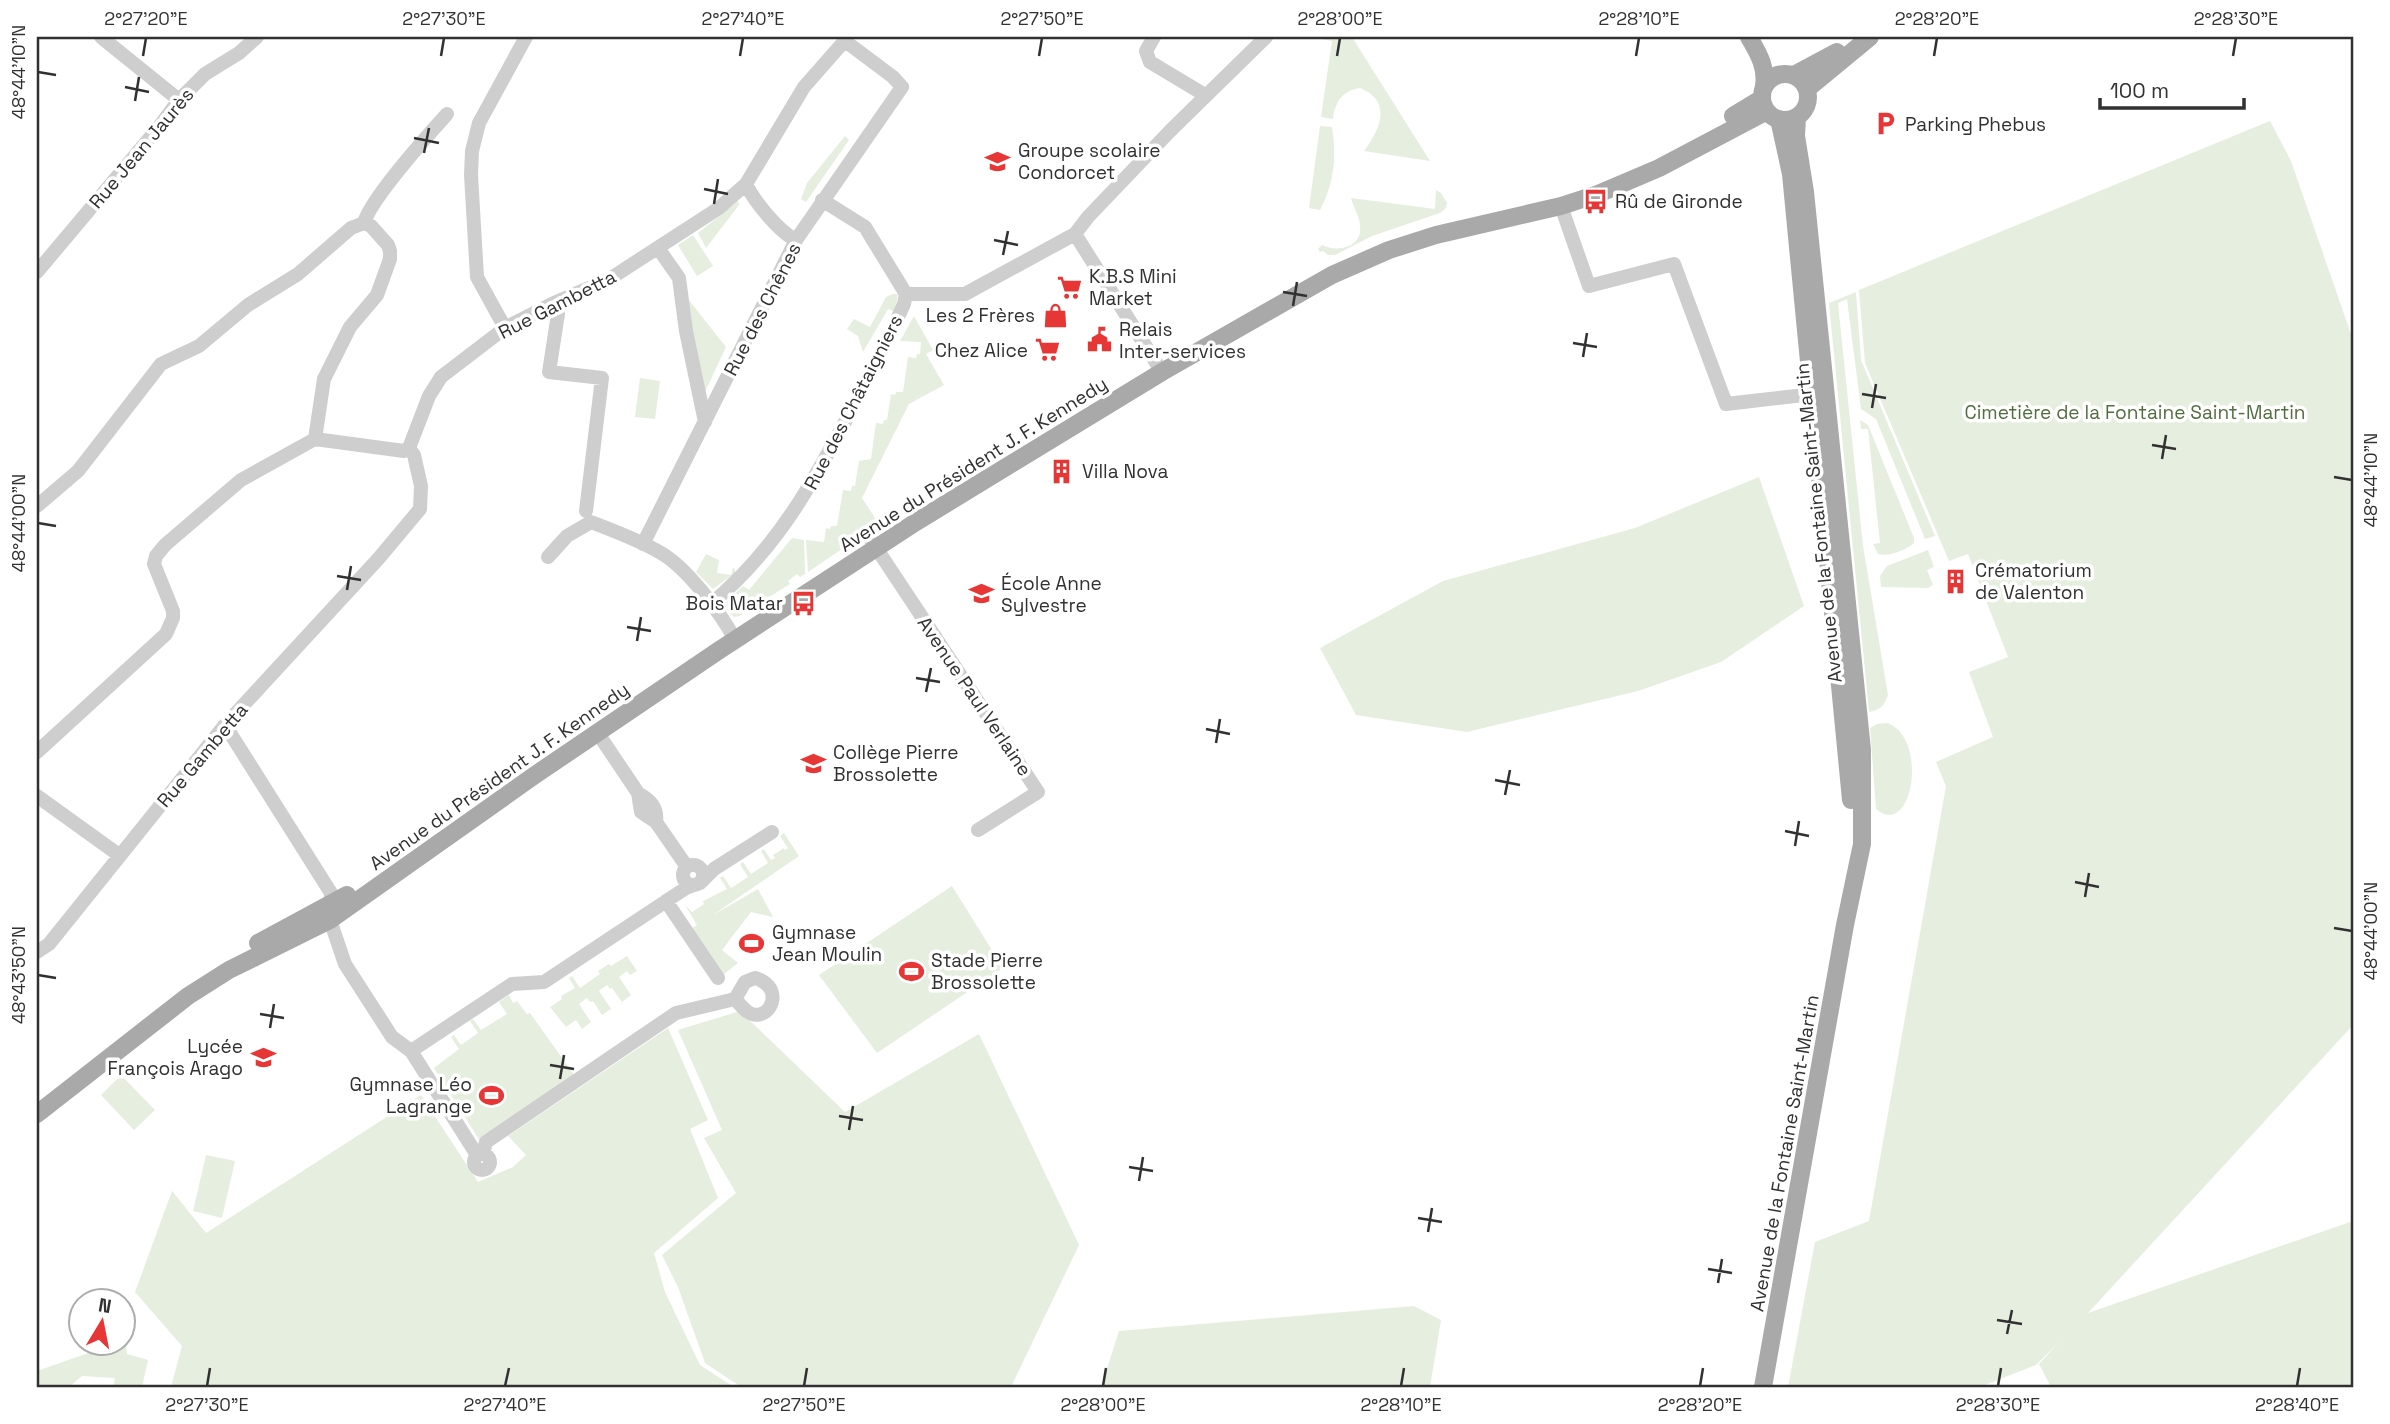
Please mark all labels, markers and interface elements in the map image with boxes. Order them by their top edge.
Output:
text: 2°27'20"E [104,7,188,30]
text: 2°27'30"E [402,7,486,30]
text: 2°27'40"E [702,7,784,30]
text: 2°27'50"E [1000,7,1084,30]
text: 2°28'00"E [1297,7,1383,30]
text: 2°28'10"E [1598,7,1680,30]
text: 2°28'20"E [1895,7,1979,30]
text: 2°28'30"E [2194,7,2278,30]
text: 48°44'10"N [7,25,30,119]
scale bar [2100,66,2243,110]
text: 100 m [2110,77,2169,104]
street label: Rue Jean Jaurès [83,83,199,214]
parking icon: Parking Phebus [1871,110,1899,138]
place label: Parking Phebus [1905,112,2046,137]
place label: Groupe scolaire Condorcet [1018,138,1161,185]
school or university icon: Groupe scolaire Condorcet [984,147,1012,175]
bus stop icon: Rû de Gironde [1581,187,1609,215]
place label: Rû de Gironde [1615,189,1743,214]
street label: Rue des Chênes [718,238,807,380]
street label: Rue Gambetta [494,264,620,345]
place label: K.B.S Mini Market [1089,264,1177,311]
supermarket icon: K.B.S Mini Market [1055,273,1083,301]
shop icon: Les 2 Frères [1041,301,1069,329]
place label: Les 2 Frères [926,303,1035,328]
street label: Rue des Châtaigniers [798,310,908,494]
place label: Relais Inter-services [1119,317,1246,364]
public building icon: Relais Inter-services [1085,326,1113,354]
supermarket icon: Chez Alice [1034,336,1062,364]
place label: Chez Alice [935,338,1028,363]
street label: Avenue de la Fontaine Saint-Martin [1789,362,1848,684]
street label: Avenue du Président J. F. Kennedy [835,371,1112,558]
park label: Cimetière de la Fontaine Saint-Martin [1964,400,2306,425]
text: 48°44'10"N [2359,433,2382,527]
building icon: Villa Nova [1048,457,1076,485]
place label: Villa Nova [1082,459,1168,484]
text: 48°44'00"N [7,474,30,572]
place label: Crématorium de Valenton [1975,558,2092,605]
building icon: Crématorium de Valenton [1941,567,1969,595]
place label: École Anne Sylvestre [1001,571,1102,618]
school or university icon: École Anne Sylvestre [967,580,995,608]
bus stop icon: Bois Matar [789,589,817,617]
place label: Bois Matar [686,591,783,616]
street label: Avenue Paul Verlaine [912,612,1037,781]
street label: Avenue du Président J. F. Kennedy [365,677,634,876]
street label: Rue Gambetta [151,698,253,813]
place label: Collège Pierre Brossolette [833,740,958,787]
school or university icon: Collège Pierre Brossolette [799,749,827,777]
text: 48°44'00"N [2359,882,2382,980]
place label: Gymnase Jean Moulin [772,920,882,967]
text: 48°43'50"N [7,926,30,1024]
sports icon: Gymnase Jean Moulin [738,929,766,957]
place label: Stade Pierre Brossolette [931,948,1043,995]
sports icon: Stade Pierre Brossolette [897,957,925,985]
street label: Avenue de la Fontaine Saint-Martin [1744,993,1825,1314]
place label: Lycée François Arago [108,1034,243,1081]
school or university icon: Lycée François Arago [249,1043,277,1071]
place label: Gymnase Léo Lagrange [350,1072,472,1119]
sports icon: Gymnase Léo Lagrange [478,1081,506,1109]
north arrow [66,1288,136,1358]
text: N [96,1292,113,1319]
text: 2°27'30"E [165,1393,249,1416]
text: 2°27'40"E [464,1393,546,1416]
text: 2°27'50"E [762,1393,846,1416]
text: 2°28'00"E [1060,1393,1146,1416]
text: 2°28'10"E [1360,1393,1442,1416]
text: 2°28'20"E [1658,1393,1742,1416]
text: 2°28'30"E [1956,1393,2040,1416]
text: 2°28'40"E [2255,1393,2339,1416]

